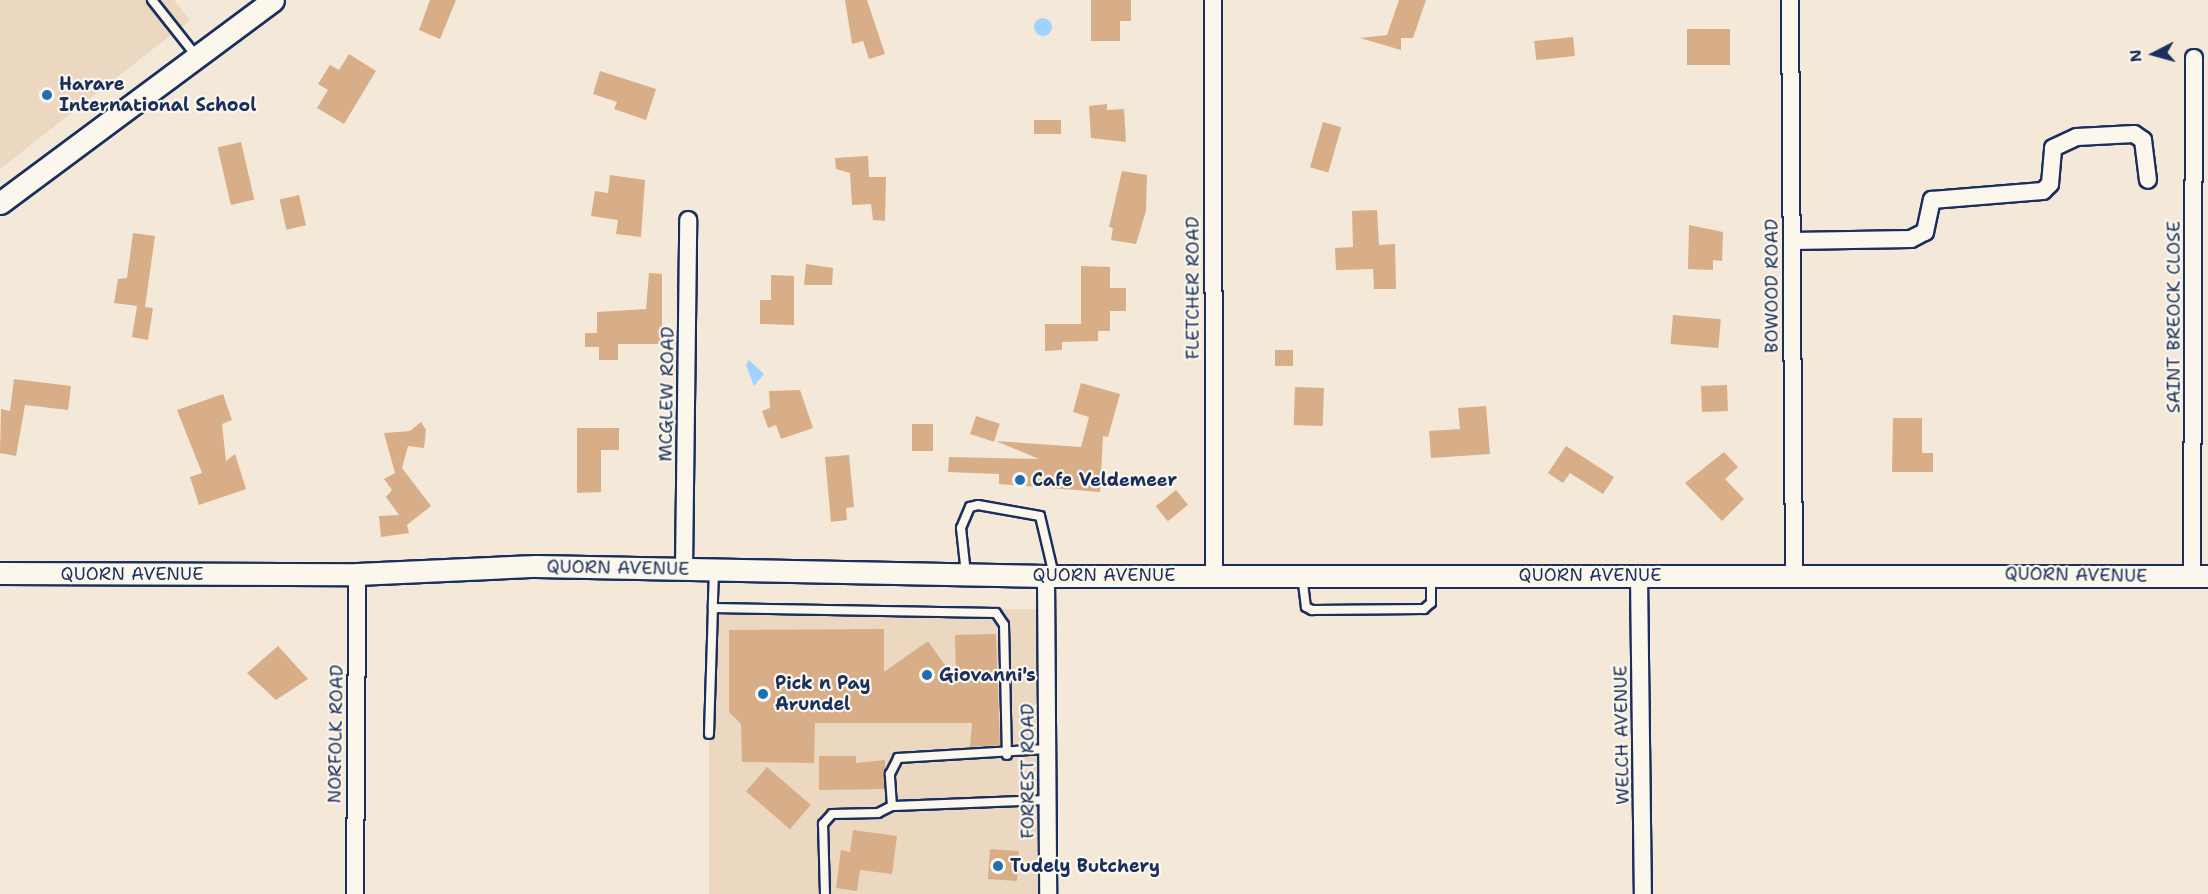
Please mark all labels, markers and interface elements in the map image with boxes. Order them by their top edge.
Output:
north arrow [2124,24,2184,84]
text: N [2124,49,2147,63]
place label: Harare International School [59,74,257,116]
marker: Harare International School [40,88,54,102]
street label: FLETCHER ROAD [1182,216,1204,360]
street label: BOWOOD ROAD [1761,219,1783,353]
street label: SAINT BREOCK CLOSE [2163,221,2185,413]
street label: MCGLEW ROAD [655,326,679,462]
place label: Cafe Veldemeer [1032,469,1177,491]
marker: Cafe Veldemeer [1013,473,1027,487]
street label: QUORN AVENUE [546,556,690,580]
street label: QUORN AVENUE [61,563,203,585]
street label: QUORN AVENUE [2004,563,2148,587]
street label: QUORN AVENUE [1033,564,1175,586]
street label: QUORN AVENUE [1519,564,1661,586]
street label: NORFOLK ROAD [324,664,348,804]
place label: Giovanni's [939,664,1036,686]
street label: WELCH AVENUE [1610,665,1634,805]
marker: Giovanni's [920,668,934,682]
place label: Pick n Pay Arundel [775,673,871,716]
marker: Pick n Pay Arundel [756,687,770,701]
street label: FORREST ROAD [1017,703,1039,839]
place label: Tudely Butchery [1010,855,1160,877]
marker: Tudely Butchery [991,859,1005,873]

